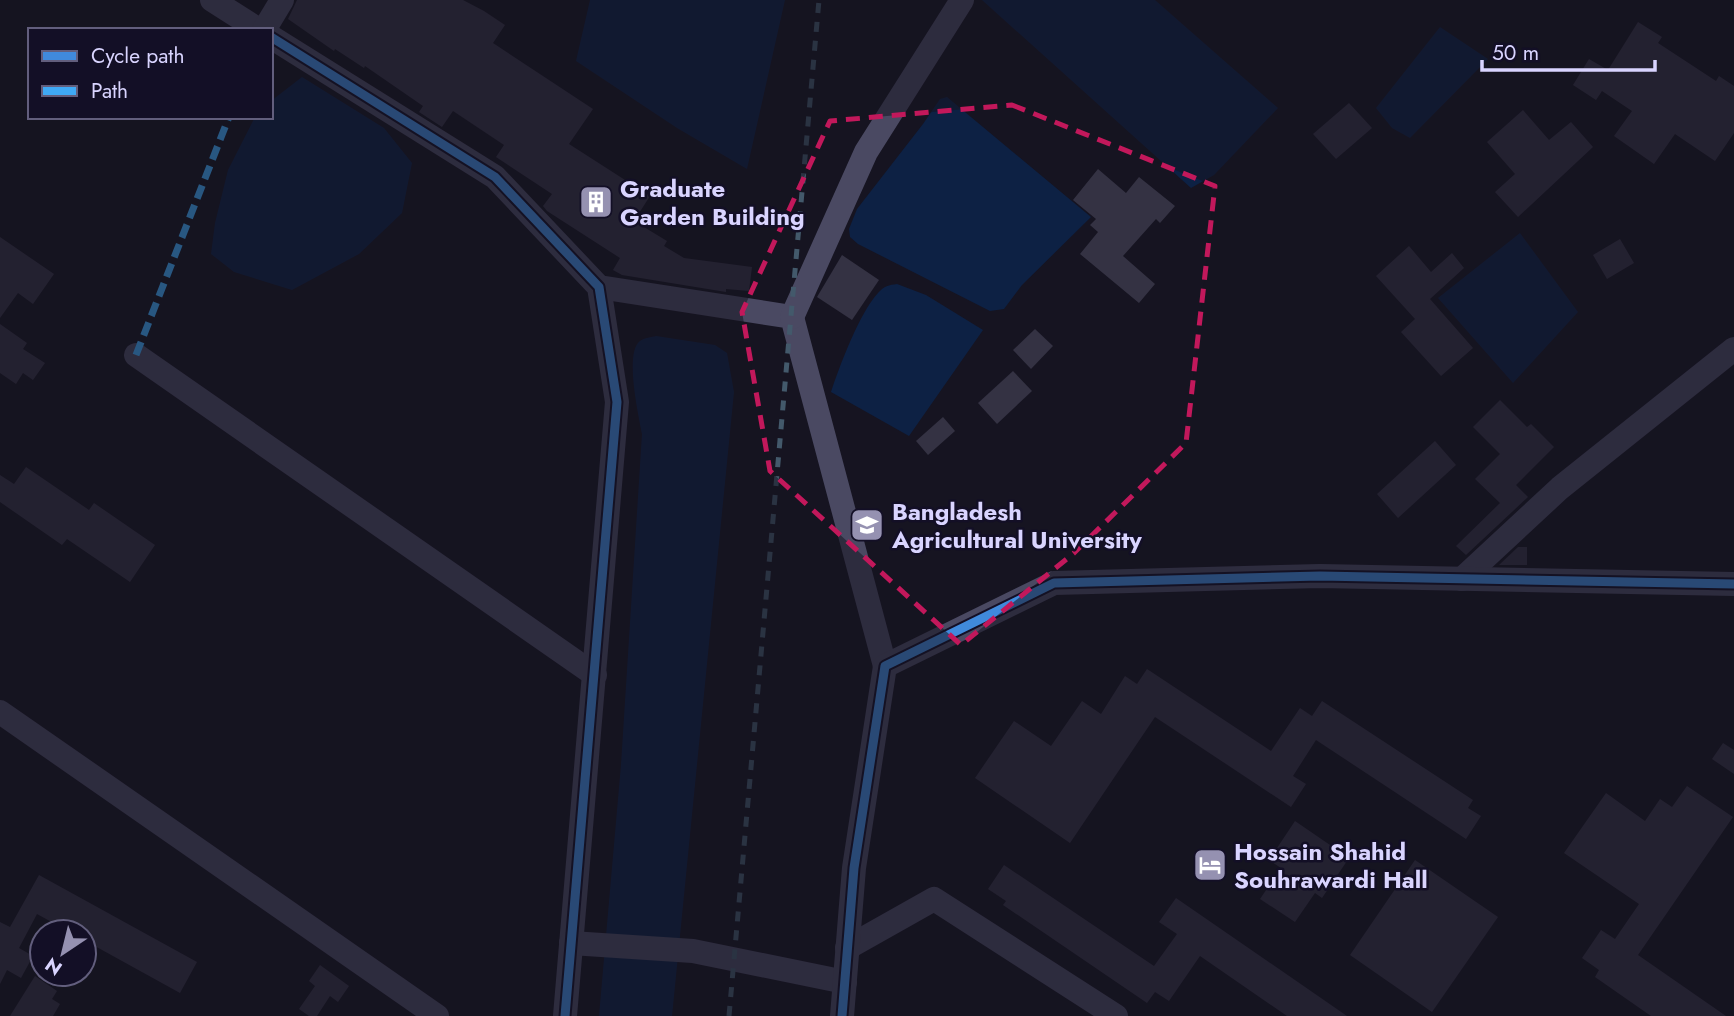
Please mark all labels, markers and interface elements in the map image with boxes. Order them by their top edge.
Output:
legend [28,28,273,119]
scale bar [1482,28,1655,72]
text: 50 m [1492,38,1539,68]
text: Cycle path [91,41,184,71]
text: Path [91,76,128,106]
place label: Graduate Garden Building [620,171,805,234]
building icon: Graduate Garden Building [577,183,615,221]
place label: Bangladesh Agricultural University [891,494,1142,557]
school or university icon: Bangladesh Agricultural University [848,506,886,544]
place label: Hossain Shahid Souhrawardi Hall [1234,834,1428,897]
hotel icon: Hossain Shahid Souhrawardi Hall [1191,846,1229,884]
north arrow [28,918,98,988]
text: N [40,951,67,982]

